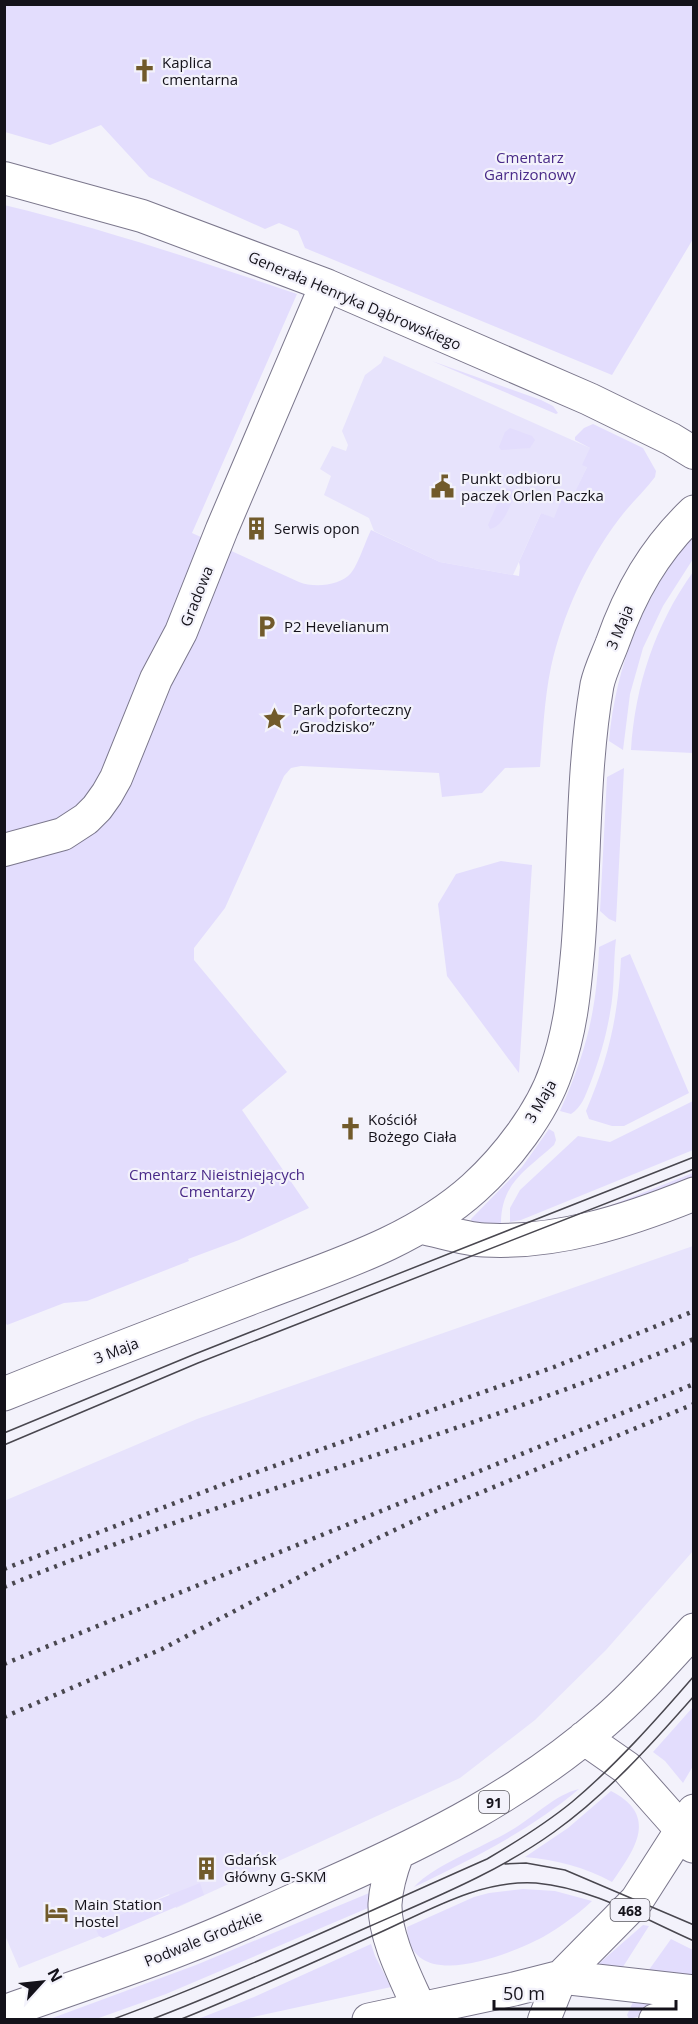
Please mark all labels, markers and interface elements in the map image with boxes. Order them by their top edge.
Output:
place label: Kaplica cmentarna [162,52,238,89]
church icon: Kaplica cmentarna [131,58,157,84]
park label: Cmentarz Garnizonowy [484,147,576,184]
street label: Generała Henryka Dąbrowskiego [245,246,465,354]
place label: Punkt odbioru paczek Orlen Paczka [461,468,604,505]
public building icon: Punkt odbioru paczek Orlen Paczka [430,474,456,500]
building icon: Serwis opon [243,515,269,541]
place label: Serwis opon [274,518,360,538]
street label: Gradowa [175,563,217,629]
street label: 3 Maja [601,602,637,652]
parking icon: P2 Hevelianum [253,613,279,639]
place label: P2 Hevelianum [284,616,389,636]
place label: Park poforteczny „Grodzisko” [293,699,412,736]
place icon: Park poforteczny „Grodzisko” [262,705,288,731]
street label: 3 Maja [520,1076,560,1126]
place label: Kościół Bożego Ciała [368,1109,457,1146]
church icon: Kościół Bożego Ciała [337,1115,363,1141]
park label: Cmentarz Nieistniejących Cmentarzy [129,1164,305,1201]
street label: 3 Maja [91,1332,141,1368]
road number: 91 [479,1791,509,1813]
place label: Gdańsk Główny G-SKM [224,1849,327,1886]
building icon: Gdańsk Główny G-SKM [193,1855,219,1881]
place label: Main Station Hostel [74,1894,162,1931]
road number: 468 [610,1899,650,1921]
hotel icon: Main Station Hostel [43,1900,69,1926]
street label: Podwale Grodzkie [141,1905,265,1971]
north arrow [12,1952,72,2012]
text: N [43,1964,68,1986]
scale bar [494,1973,676,2011]
text: 50 m [503,1981,545,2005]

